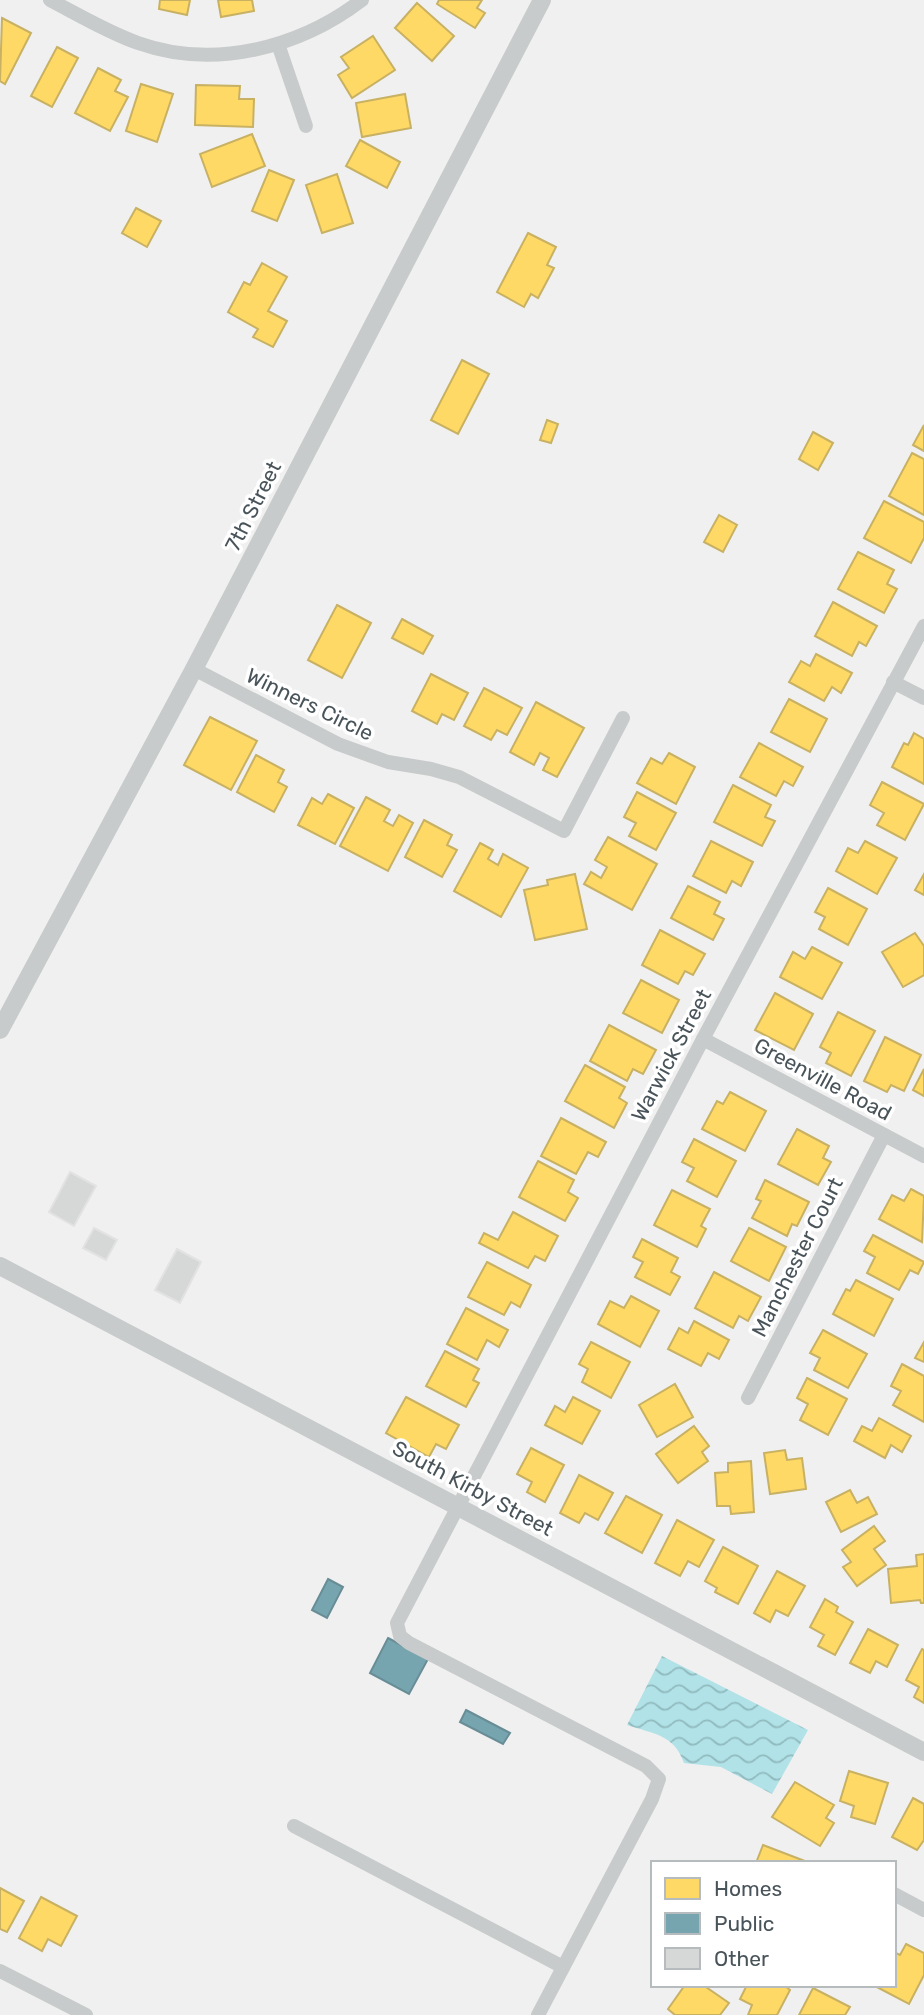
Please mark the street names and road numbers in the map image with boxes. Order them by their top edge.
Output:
street label: 7th Street [220,457,286,555]
street label: Winners Circle [242,662,378,746]
street label: Warwick Street [626,985,716,1125]
street label: Greenville Road [750,1032,896,1126]
street label: Manchester Court [746,1173,848,1341]
street label: South Kirby Street [388,1435,558,1541]

